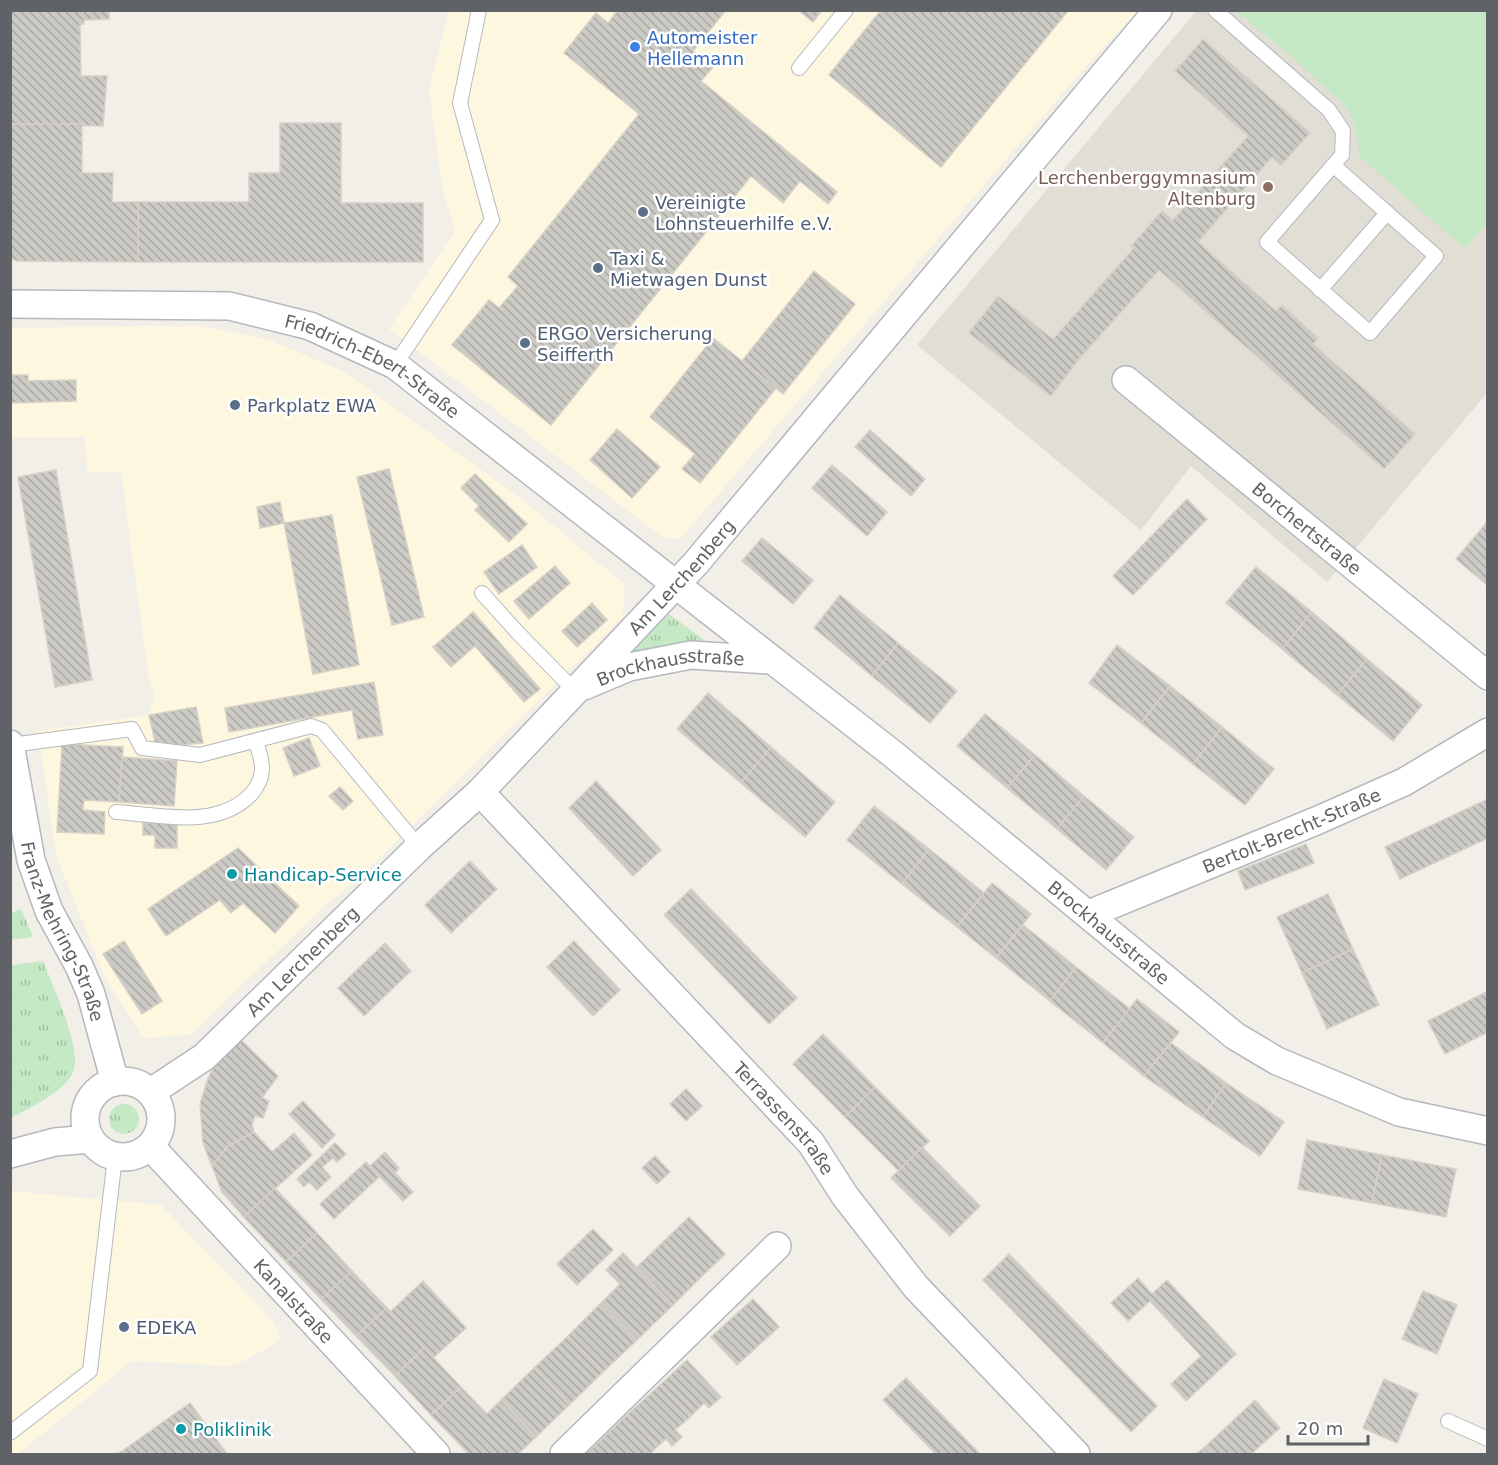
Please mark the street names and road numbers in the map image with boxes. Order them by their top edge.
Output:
street label: Friedrich-Ebert-Straße [283,310,464,422]
street label: Borchertstraße [1248,477,1366,579]
street label: Am Lerchenberg [624,515,739,639]
street label: Brockhausstraße [593,644,745,690]
street label: Bertolt-Brecht-Straße [1199,783,1384,877]
street label: Franz-Mehring-Straße [17,840,108,1024]
street label: Brockhausstraße [1044,876,1174,988]
street label: Am Lerchenberg [242,902,363,1020]
street label: Terrassenstraße [729,1056,839,1178]
street label: Kanalstraße [250,1254,338,1347]

